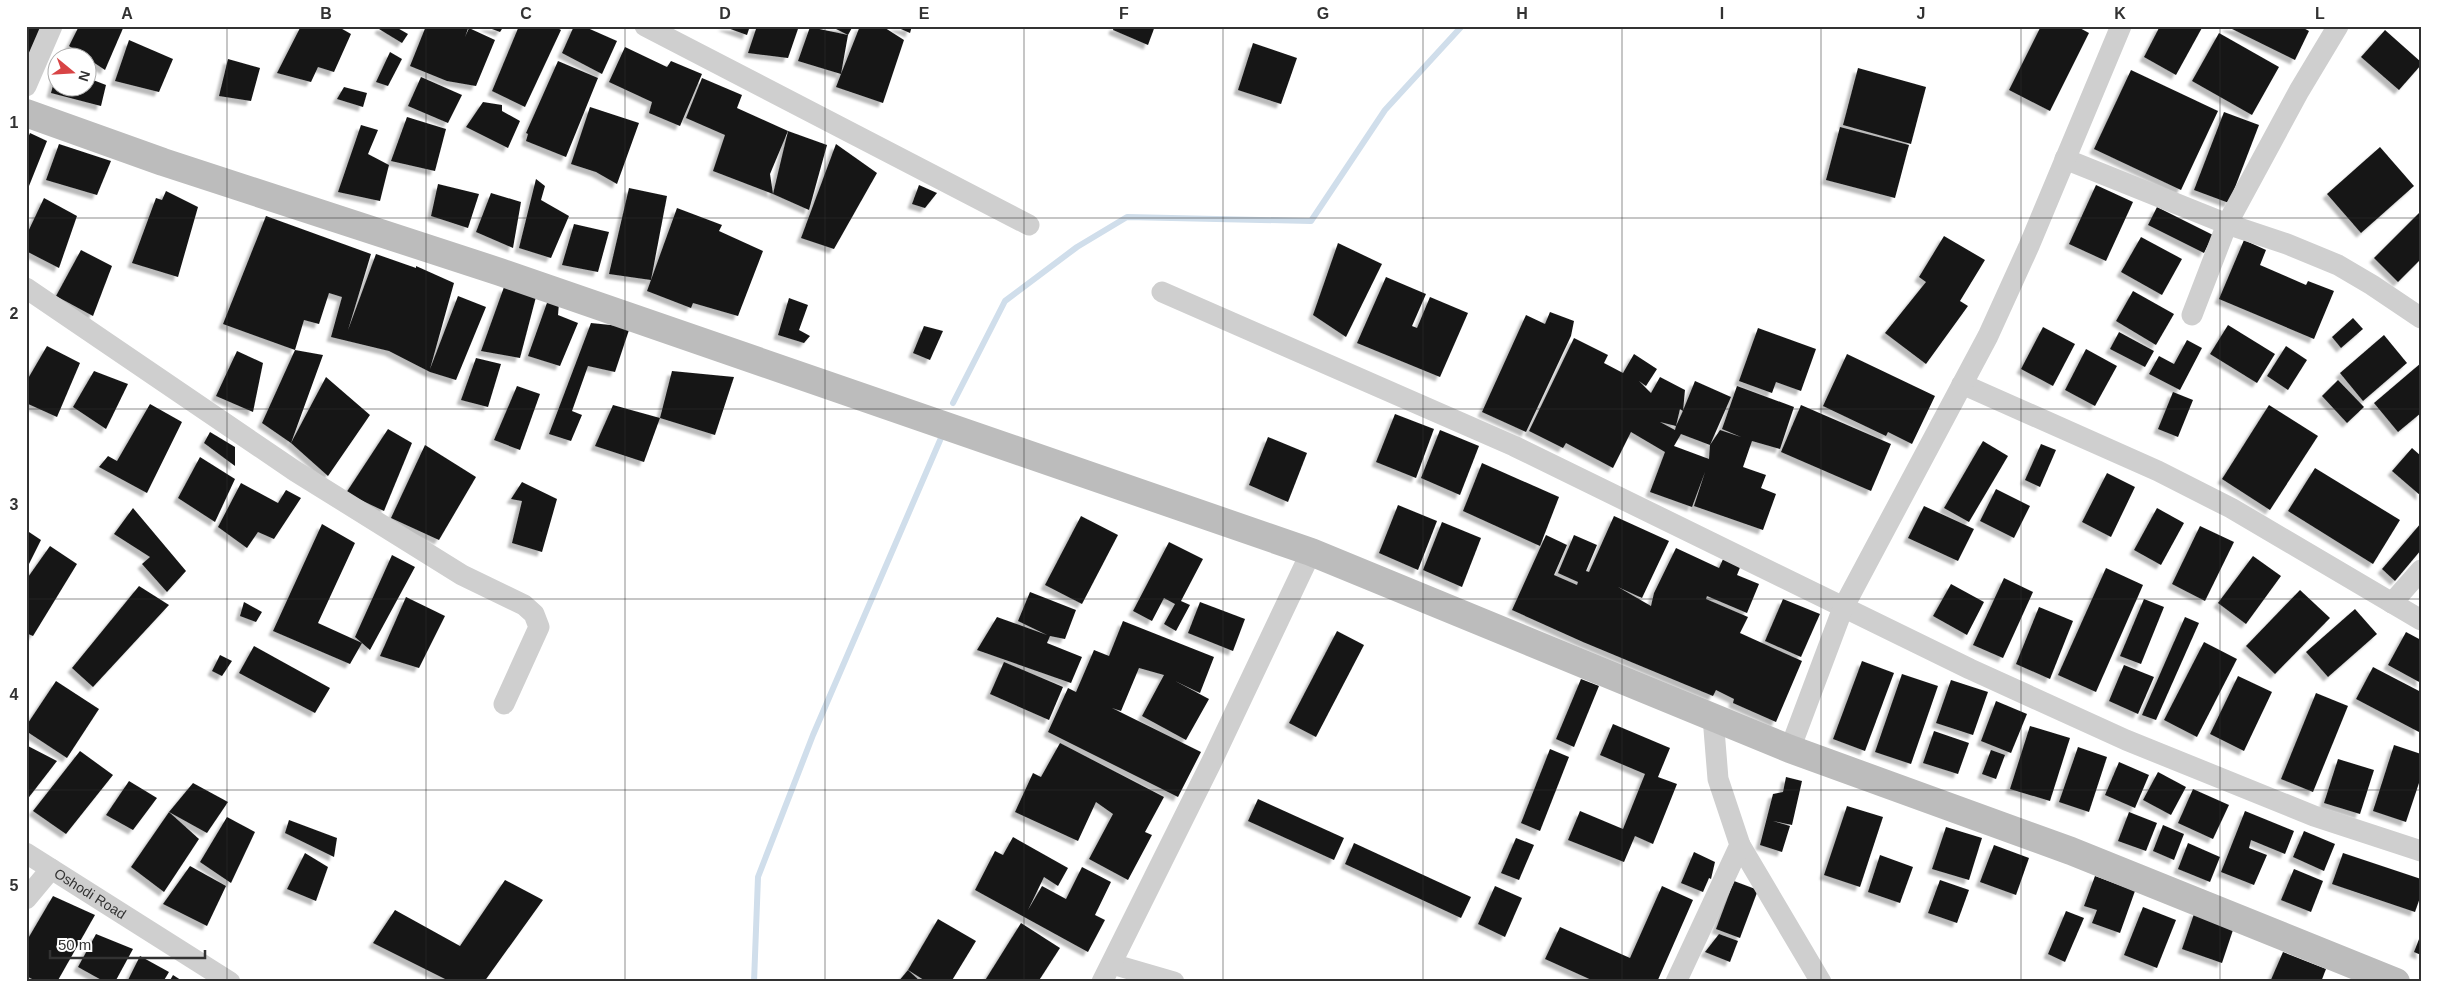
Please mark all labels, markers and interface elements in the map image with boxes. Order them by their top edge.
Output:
text: A [121,5,133,22]
text: B [320,5,332,22]
text: C [520,5,532,22]
text: D [719,5,731,22]
text: E [919,5,930,22]
text: F [1119,5,1129,22]
text: G [1317,5,1329,22]
text: H [1516,5,1528,22]
text: I [1720,5,1724,22]
text: J [1917,5,1925,22]
text: K [2114,5,2126,22]
text: L [2315,5,2325,22]
north arrow [48,48,98,98]
text: N [75,69,94,83]
text: 1 [10,114,19,131]
text: 2 [10,305,19,322]
text: 3 [10,496,19,513]
text: 4 [10,686,19,703]
street label: Oshodi Road [51,865,129,922]
text: 5 [10,877,19,894]
scale bar [50,928,205,960]
text: 50 m [58,936,91,953]

